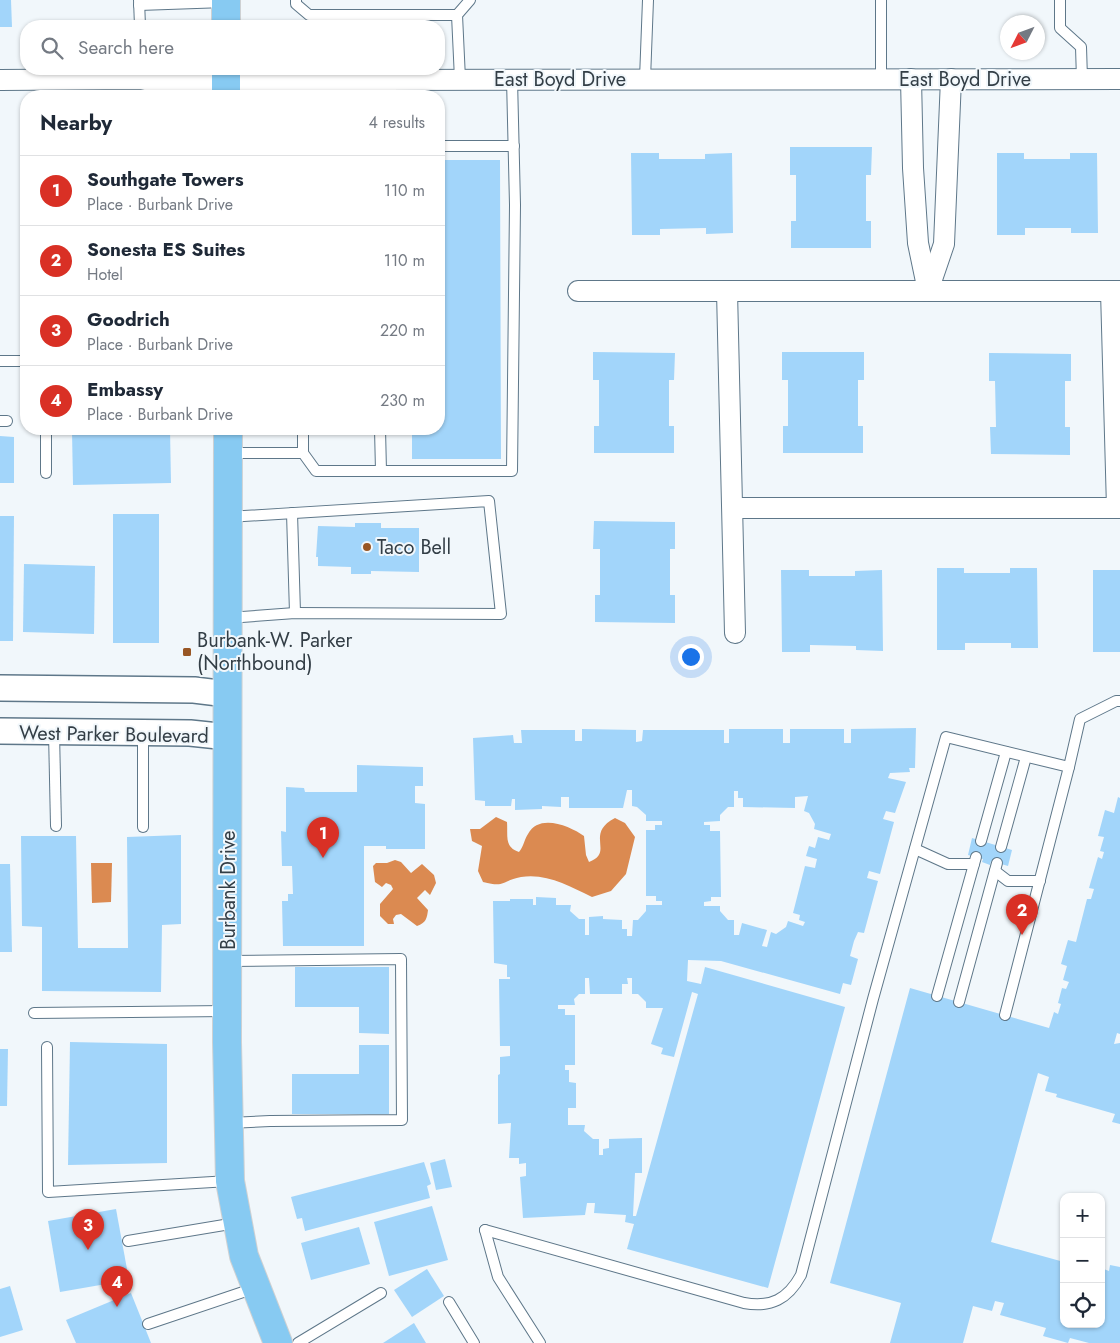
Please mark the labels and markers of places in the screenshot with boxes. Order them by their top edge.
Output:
place label: Taco Bell [377,533,451,562]
marker: Taco Bell [361,541,373,553]
place label: Burbank-W. Parker (Northbound) [197,626,352,678]
marker: Burbank-W. Parker (Northbound) [181,646,193,658]
pin: 1 [307,817,339,858]
pin: 2 [1006,894,1038,935]
pin: 3 [72,1209,104,1250]
pin: 4 [101,1266,133,1307]

